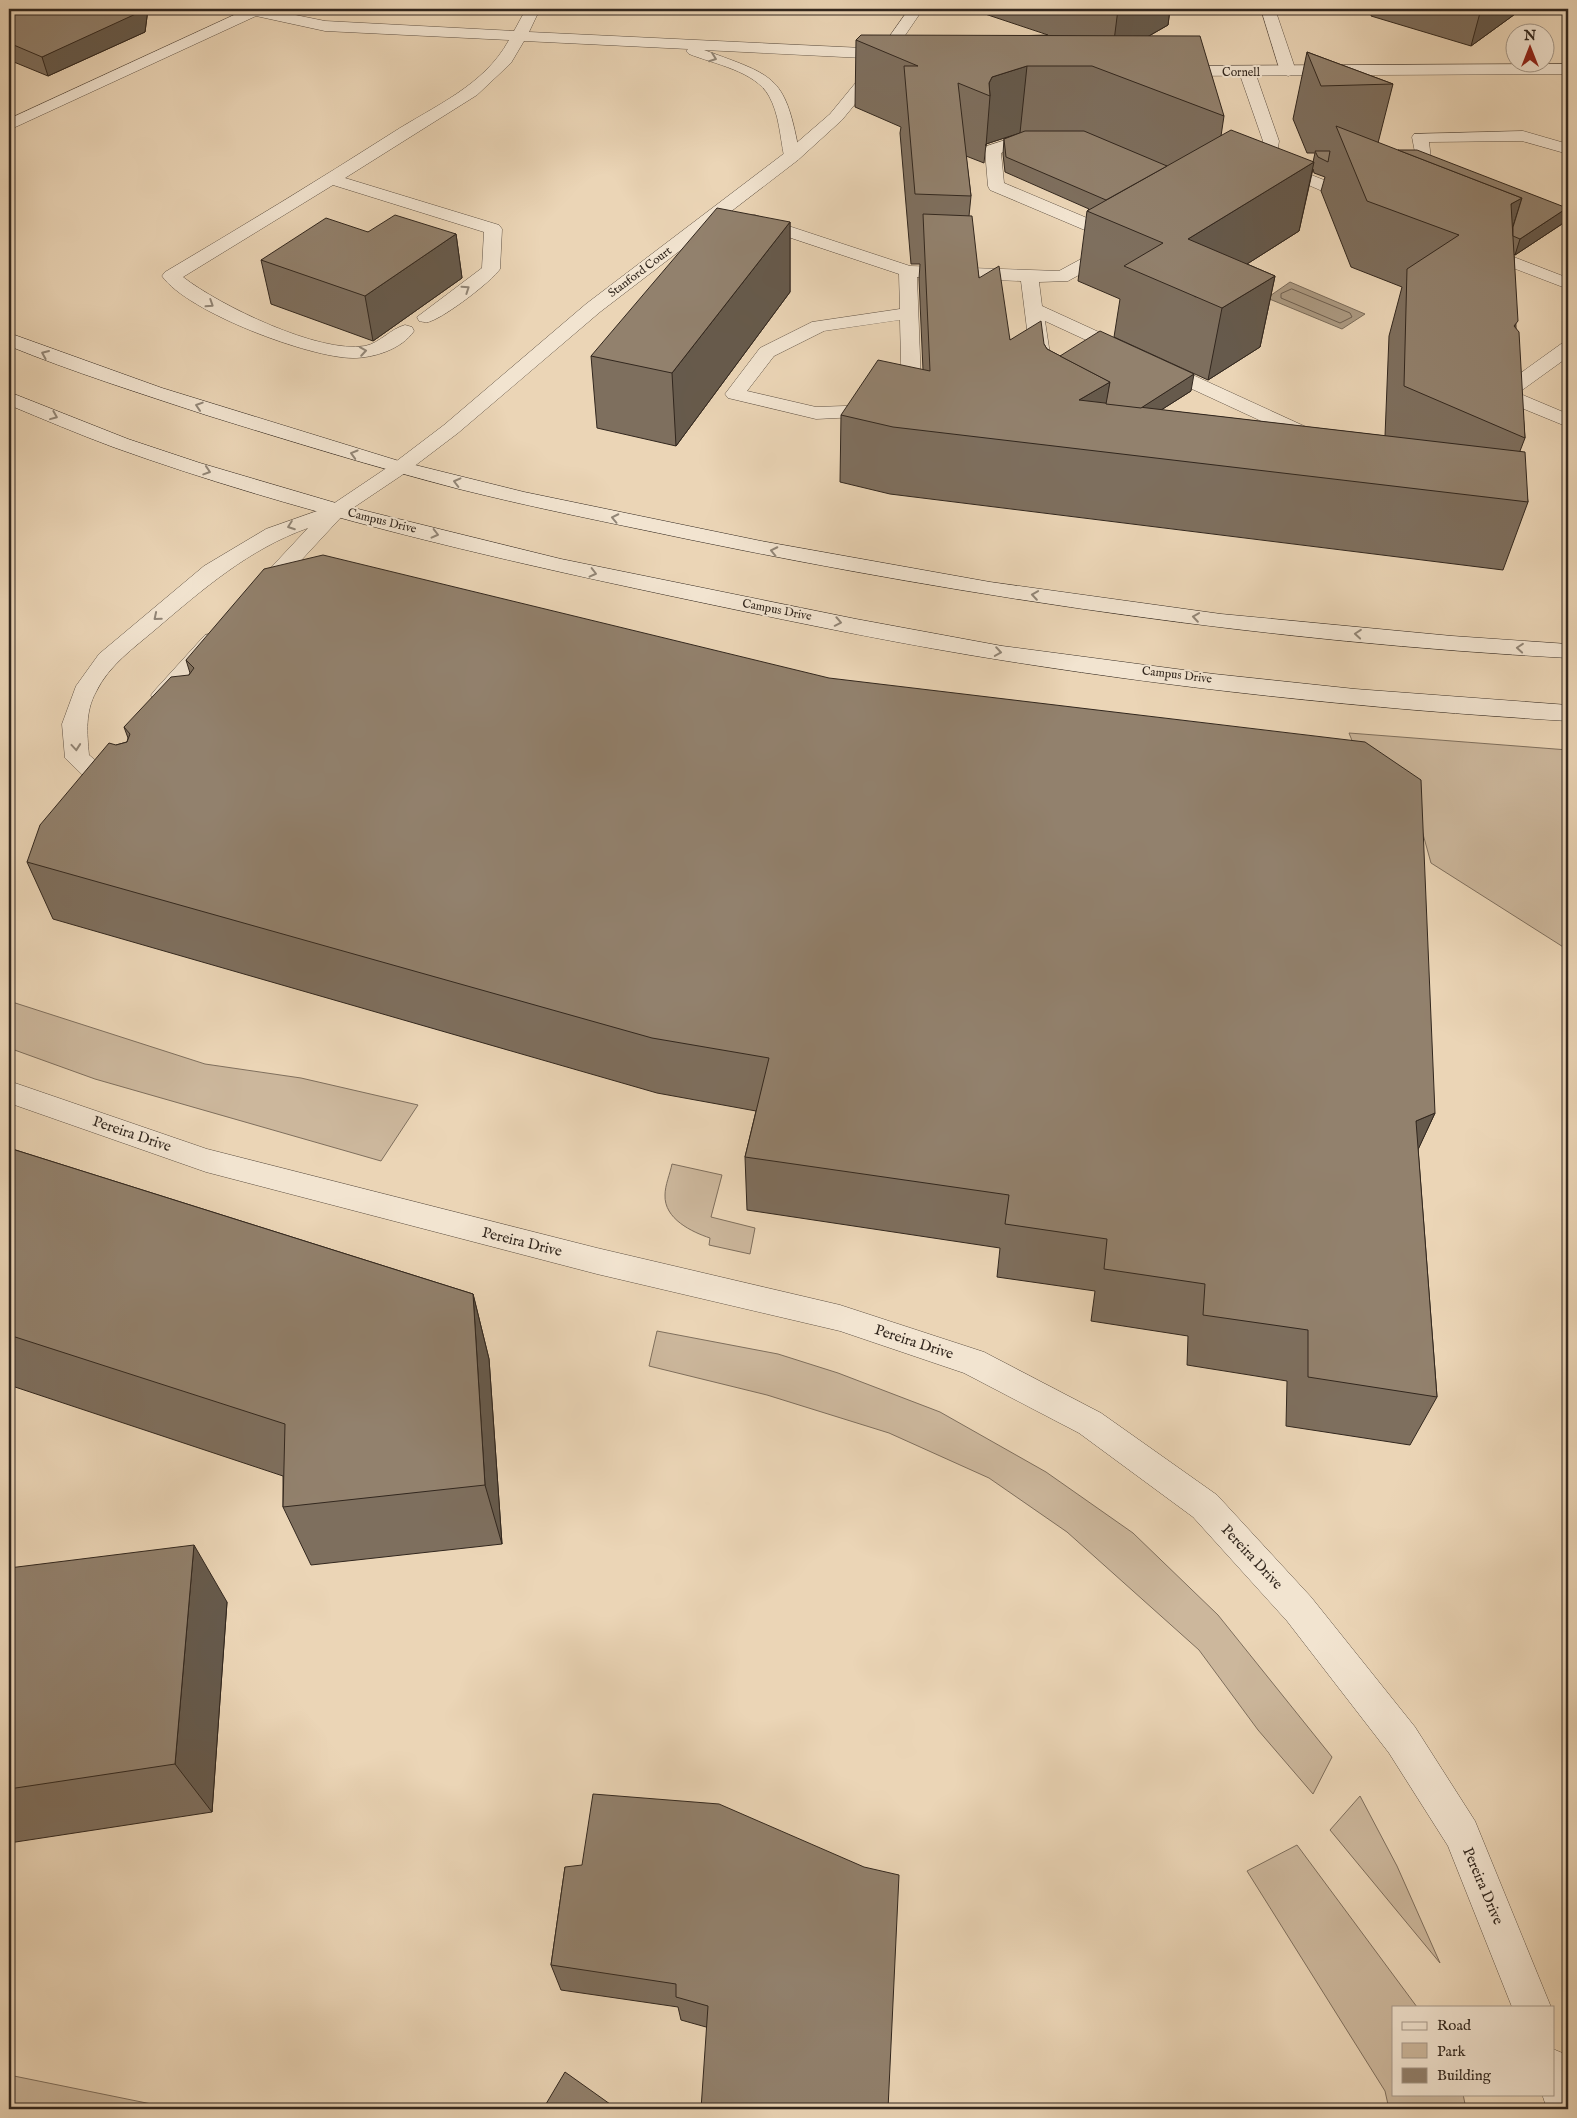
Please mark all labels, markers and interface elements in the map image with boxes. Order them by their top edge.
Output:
north arrow [1504,22,1554,72]
text: N [1523,27,1536,45]
one-way arrow [708,52,716,62]
street label: Cornell [1222,65,1261,80]
street label: Stanford Court [605,243,675,301]
one-way arrow [460,286,470,295]
one-way arrow [205,298,214,308]
one-way arrow [359,347,368,357]
one-way arrow [41,350,50,361]
one-way arrow [195,402,203,412]
one-way arrow [49,410,58,420]
one-way arrow [349,449,358,460]
one-way arrow [202,465,211,475]
one-way arrow [453,477,461,488]
street label: Campus Drive [346,505,418,538]
one-way arrow [611,513,620,523]
one-way arrow [287,520,296,530]
one-way arrow [431,528,440,539]
one-way arrow [770,546,779,557]
one-way arrow [588,567,597,578]
one-way arrow [1031,591,1039,601]
street label: Campus Drive [741,596,814,625]
one-way arrow [154,611,163,620]
one-way arrow [1192,612,1200,623]
one-way arrow [834,617,842,627]
one-way arrow [1353,629,1361,640]
one-way arrow [1515,642,1523,653]
one-way arrow [993,646,1002,656]
street label: Campus Drive [1141,663,1213,688]
one-way arrow [70,743,81,751]
street label: Pereira Drive [90,1112,174,1156]
street label: Pereira Drive [480,1223,564,1261]
street label: Pereira Drive [872,1320,956,1364]
street label: Pereira Drive [1217,1521,1287,1594]
street label: Pereira Drive [1458,1845,1508,1928]
legend [1392,2006,1554,2096]
text: Road [1437,2016,1472,2035]
text: Park [1437,2042,1467,2061]
text: Building [1437,2066,1492,2085]

